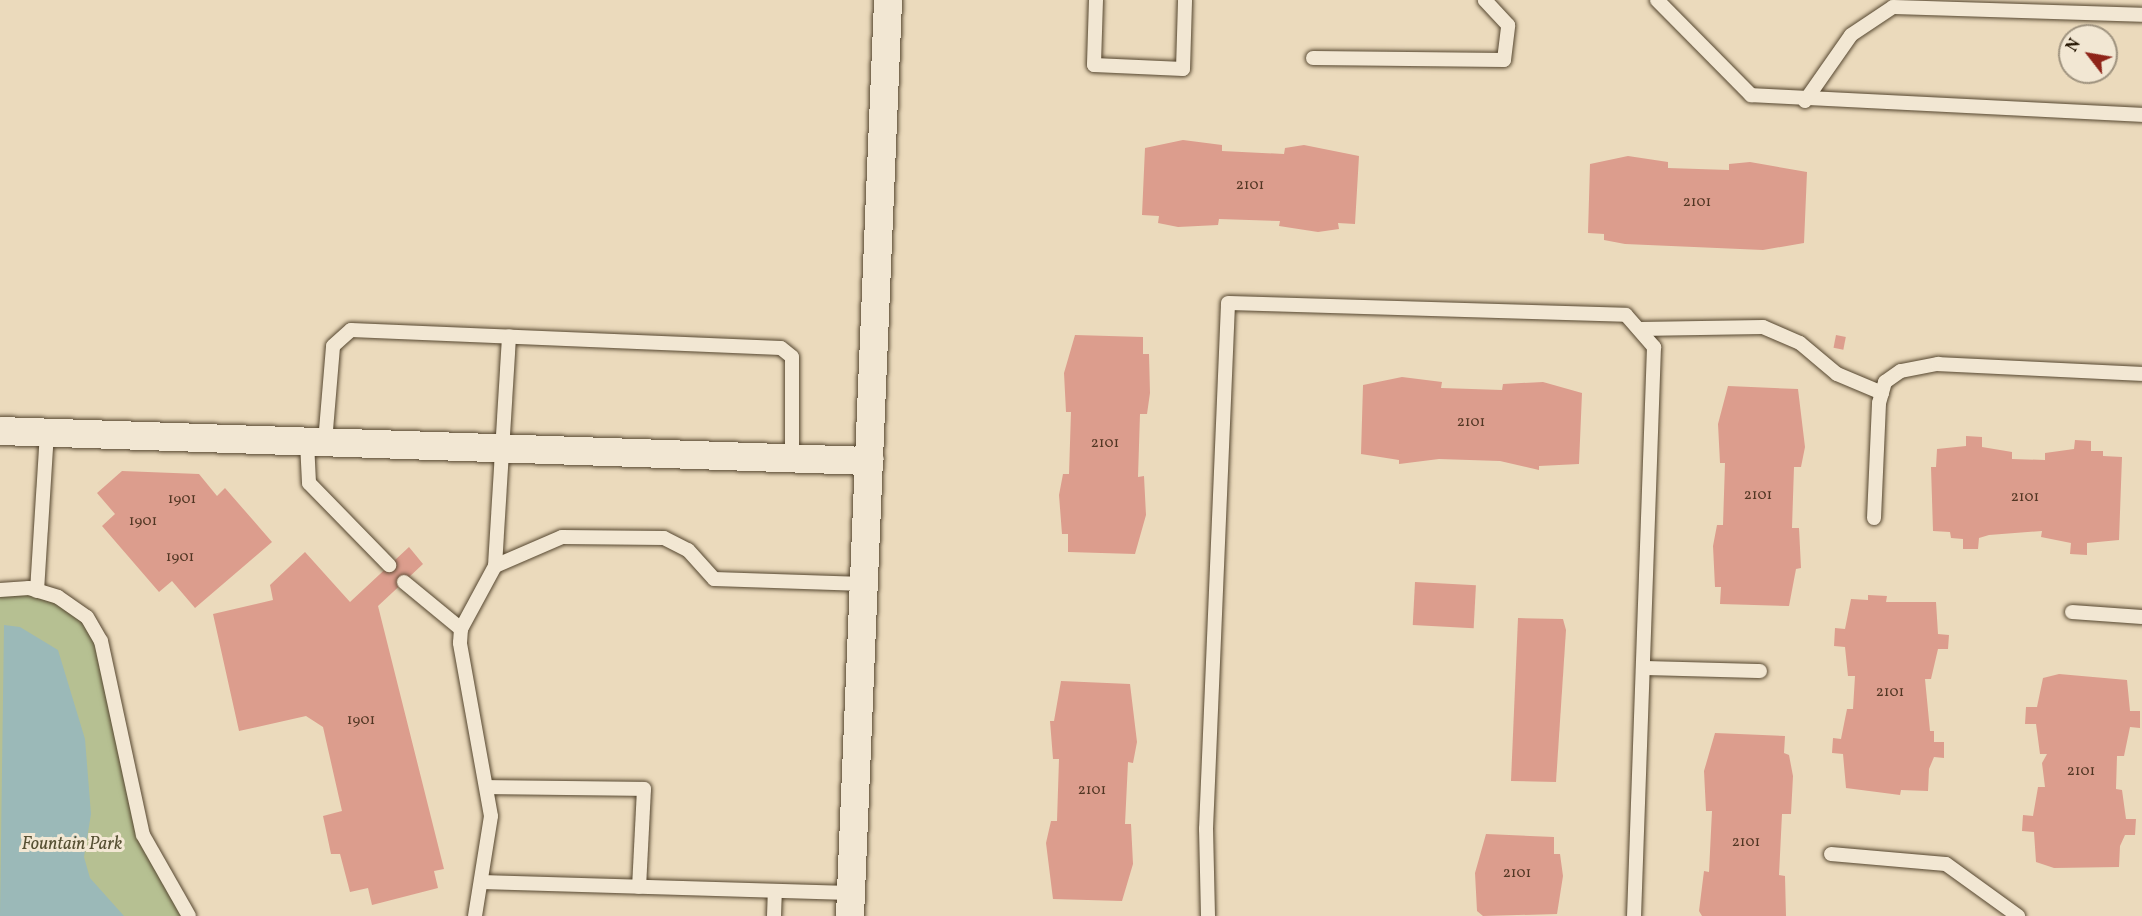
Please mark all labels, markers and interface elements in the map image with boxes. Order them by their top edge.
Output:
north arrow [2058,24,2118,84]
text: N [2062,35,2087,56]
house number: 2101 [1236,177,1264,195]
house number: 2101 [1683,194,1711,212]
house number: 2101 [1457,414,1485,432]
house number: 2101 [1091,435,1119,453]
house number: 2101 [1744,487,1772,505]
house number: 2101 [2011,489,2039,507]
house number: 1901 [168,491,196,509]
house number: 1901 [129,513,157,531]
house number: 1901 [166,549,194,567]
house number: 2101 [1876,684,1904,702]
house number: 1901 [347,712,375,730]
house number: 2101 [2067,763,2095,781]
house number: 2101 [1078,782,1106,800]
park label: Fountain Park [22,834,122,856]
house number: 2101 [1732,834,1760,852]
house number: 2101 [1503,865,1531,883]

